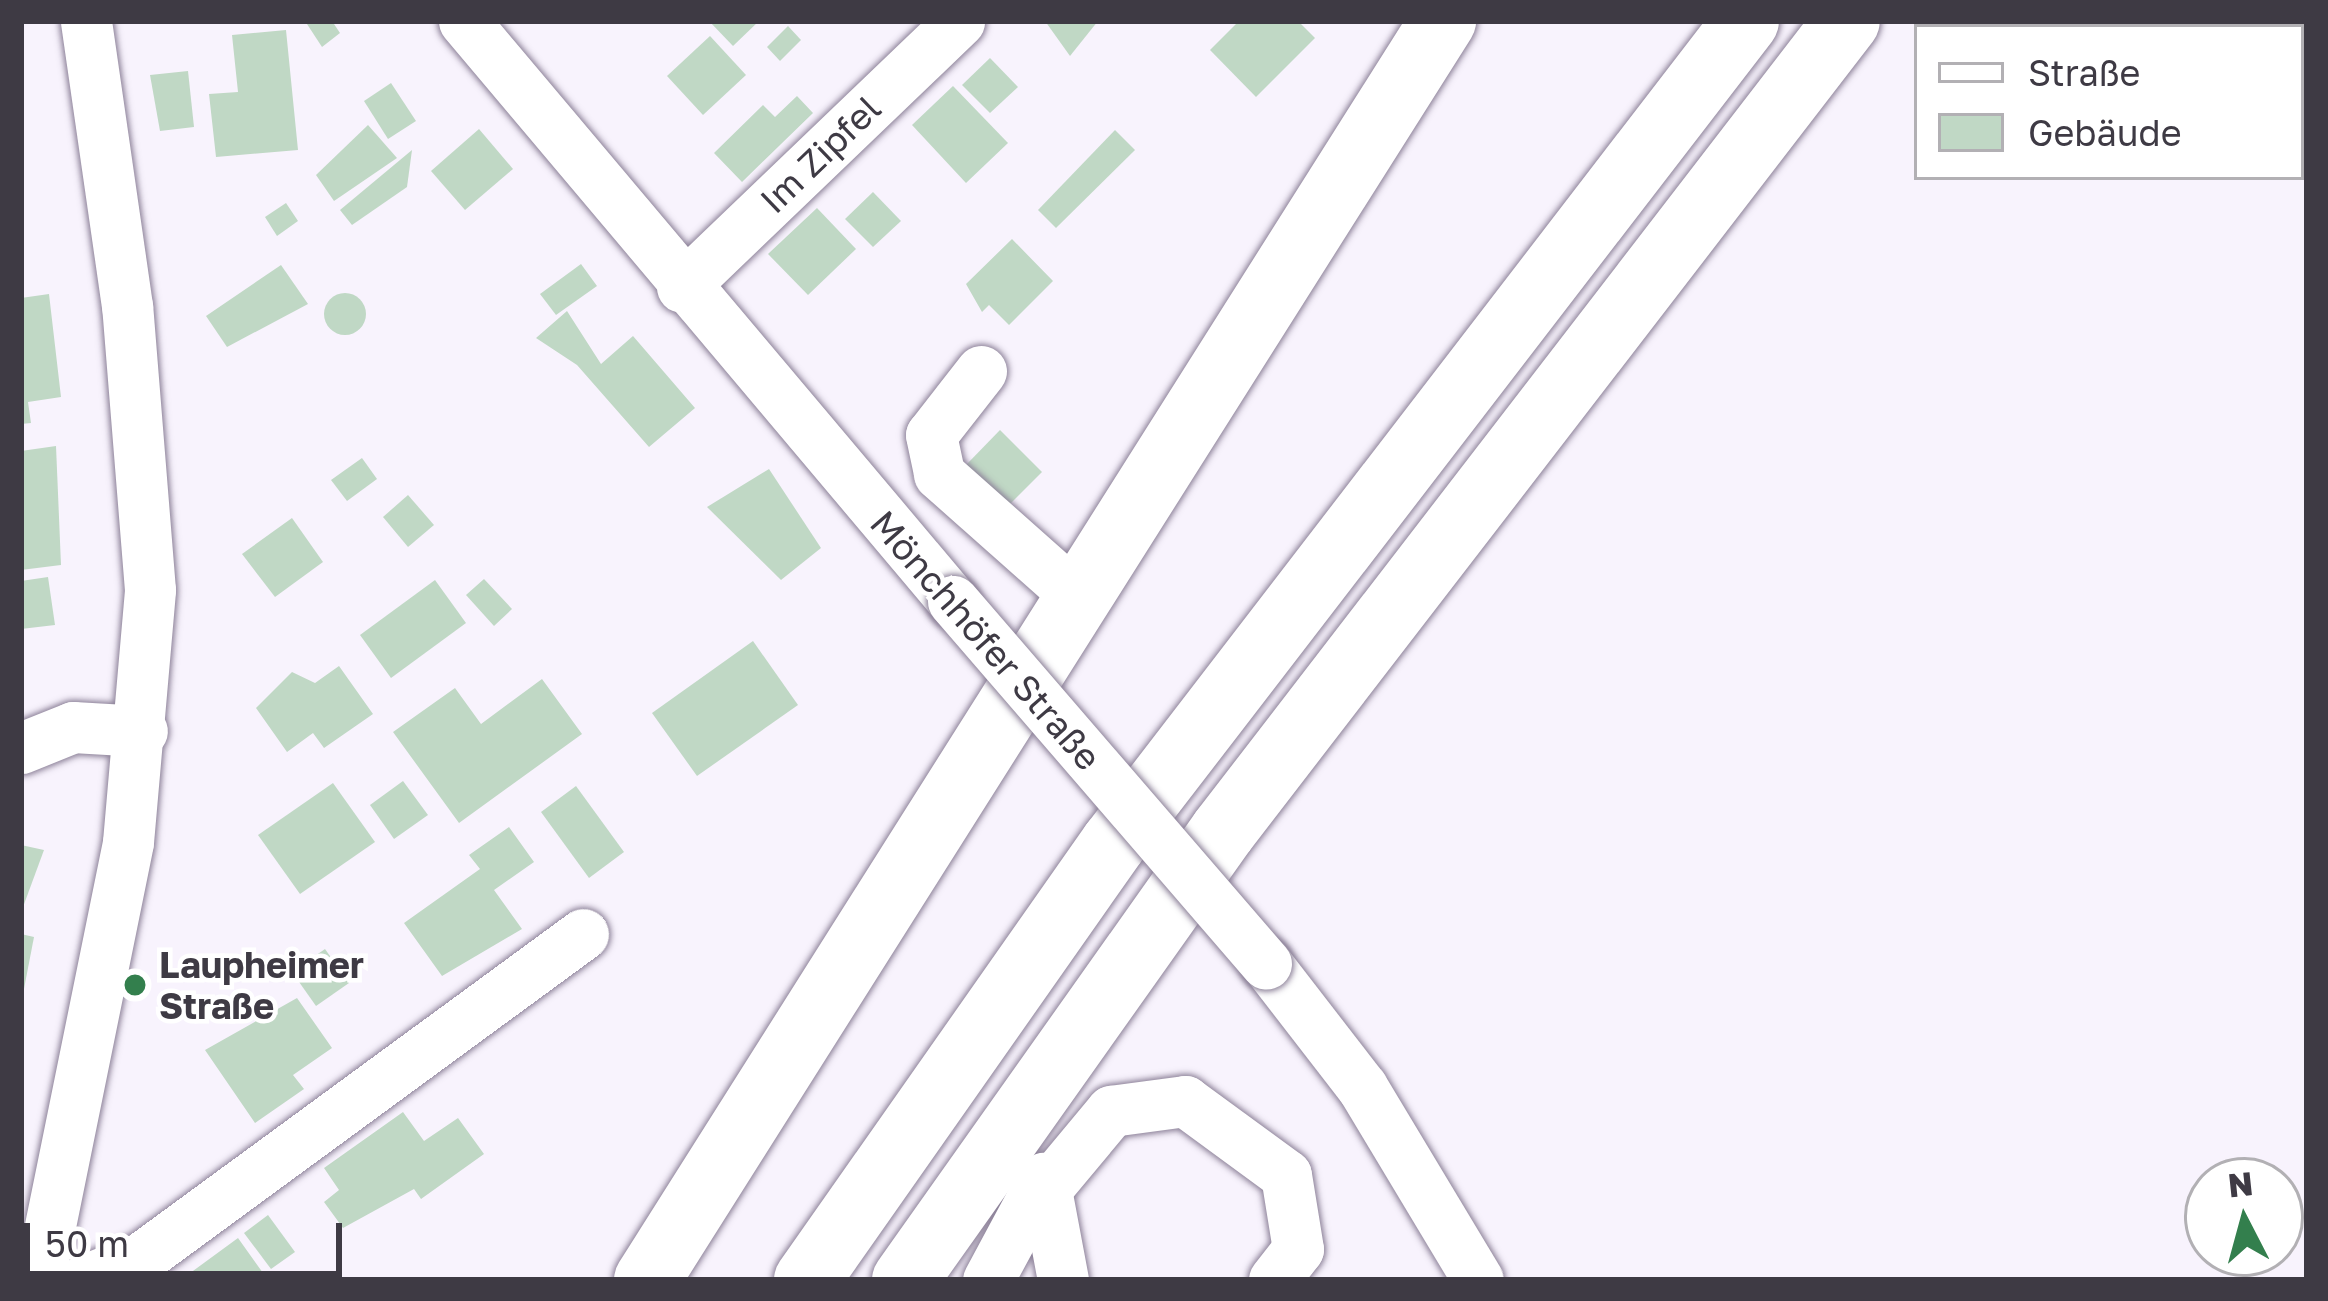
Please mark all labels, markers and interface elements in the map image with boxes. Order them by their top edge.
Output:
legend [1914,24,2304,180]
text: Straße [2028,51,2141,94]
street label: Im Zipfel [751,86,889,222]
text: Gebäude [2028,111,2182,154]
street label: Mönchhöfer Straße [862,502,1110,778]
place label: Laupheimer Straße [159,942,364,1027]
marker: Laupheimer Straße [122,972,148,998]
north arrow [2184,1157,2304,1277]
text: N [2226,1163,2255,1204]
scale bar [30,1199,348,1273]
text: 50 m [45,1222,129,1265]

